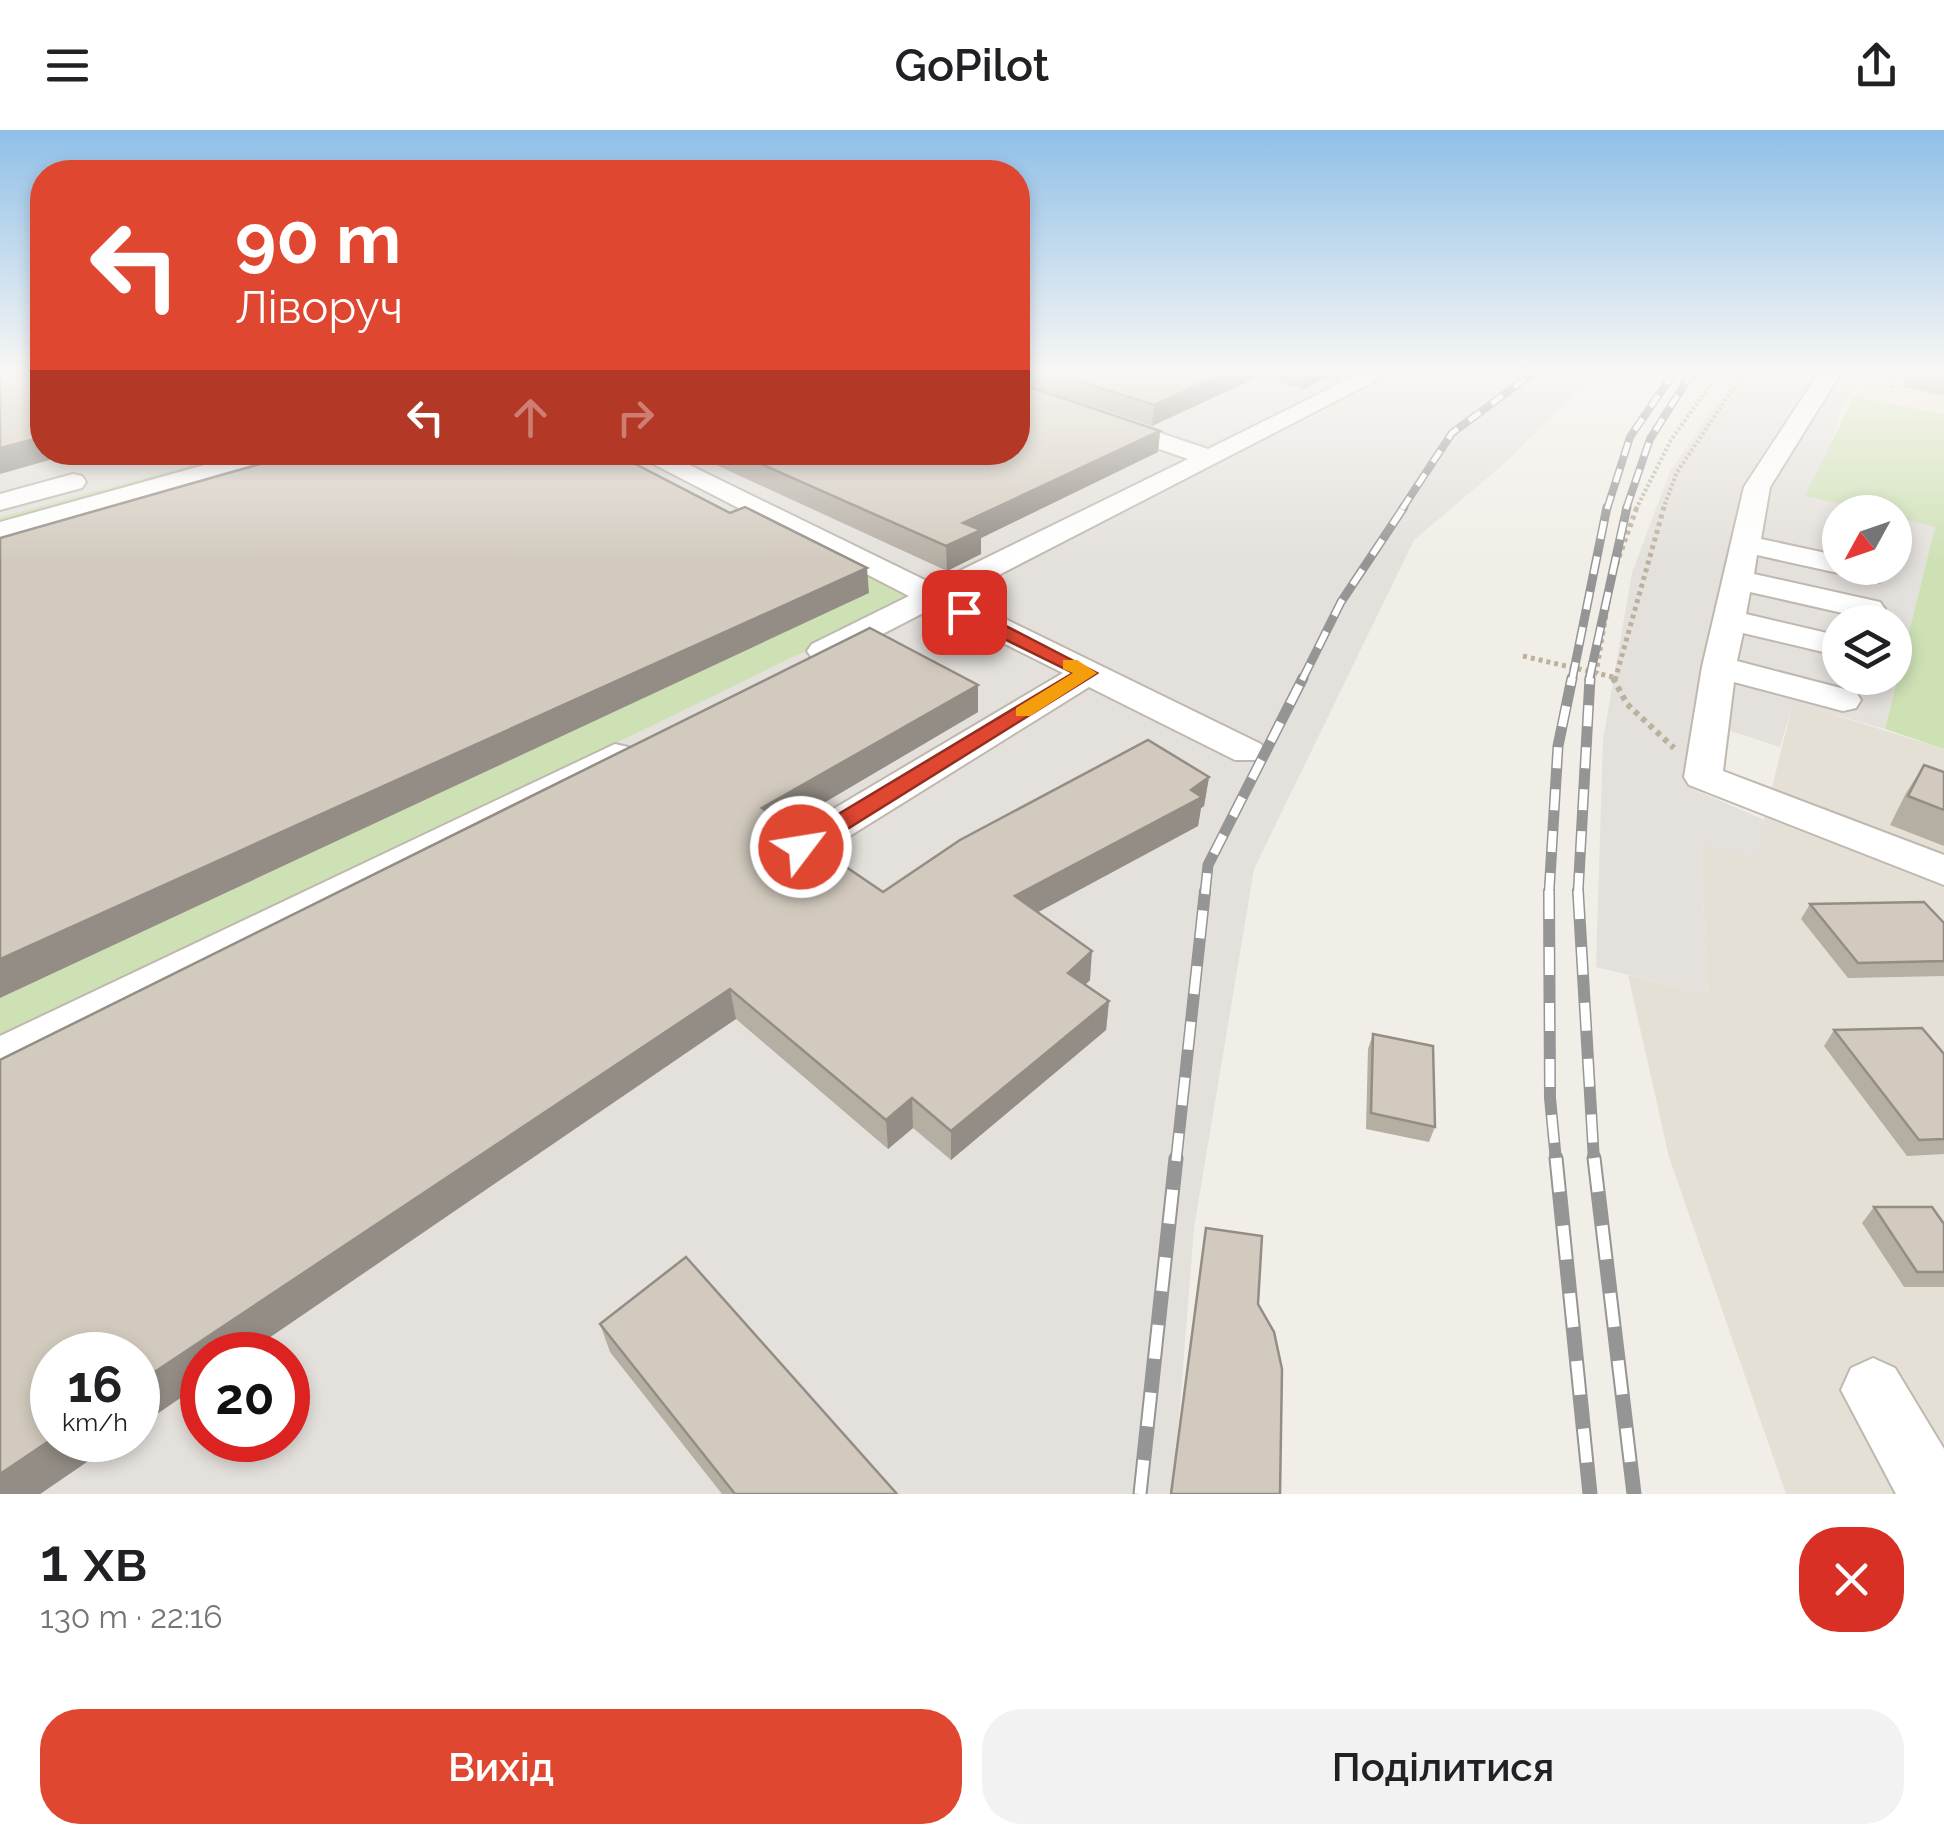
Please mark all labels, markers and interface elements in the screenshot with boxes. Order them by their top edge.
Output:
icon: menu [40,38,95,93]
icon: share [1849,38,1904,93]
text: GoPilot [895,39,1049,92]
text: 90 m [235,197,401,279]
icon: left [70,200,200,330]
text: Ліворуч [235,281,403,334]
icon: left [398,390,453,445]
icon: ahead [503,390,558,445]
icon: right [608,390,663,445]
north arrow [1822,495,1912,585]
map controls [1822,495,1912,695]
pin [922,570,1007,655]
icon: arrive [937,585,992,640]
button: layers [1822,605,1912,695]
position arrow [749,795,853,899]
speed limit sign: 20 [180,1332,310,1462]
text: 16 [67,1355,123,1414]
text: km/h [62,1407,128,1437]
text: 1 хв [40,1525,148,1595]
button: close [1799,1527,1904,1632]
text: 130 m · 22:16 [40,1598,223,1635]
button: Вихід [40,1709,962,1824]
button: Поділитися [982,1709,1904,1824]

